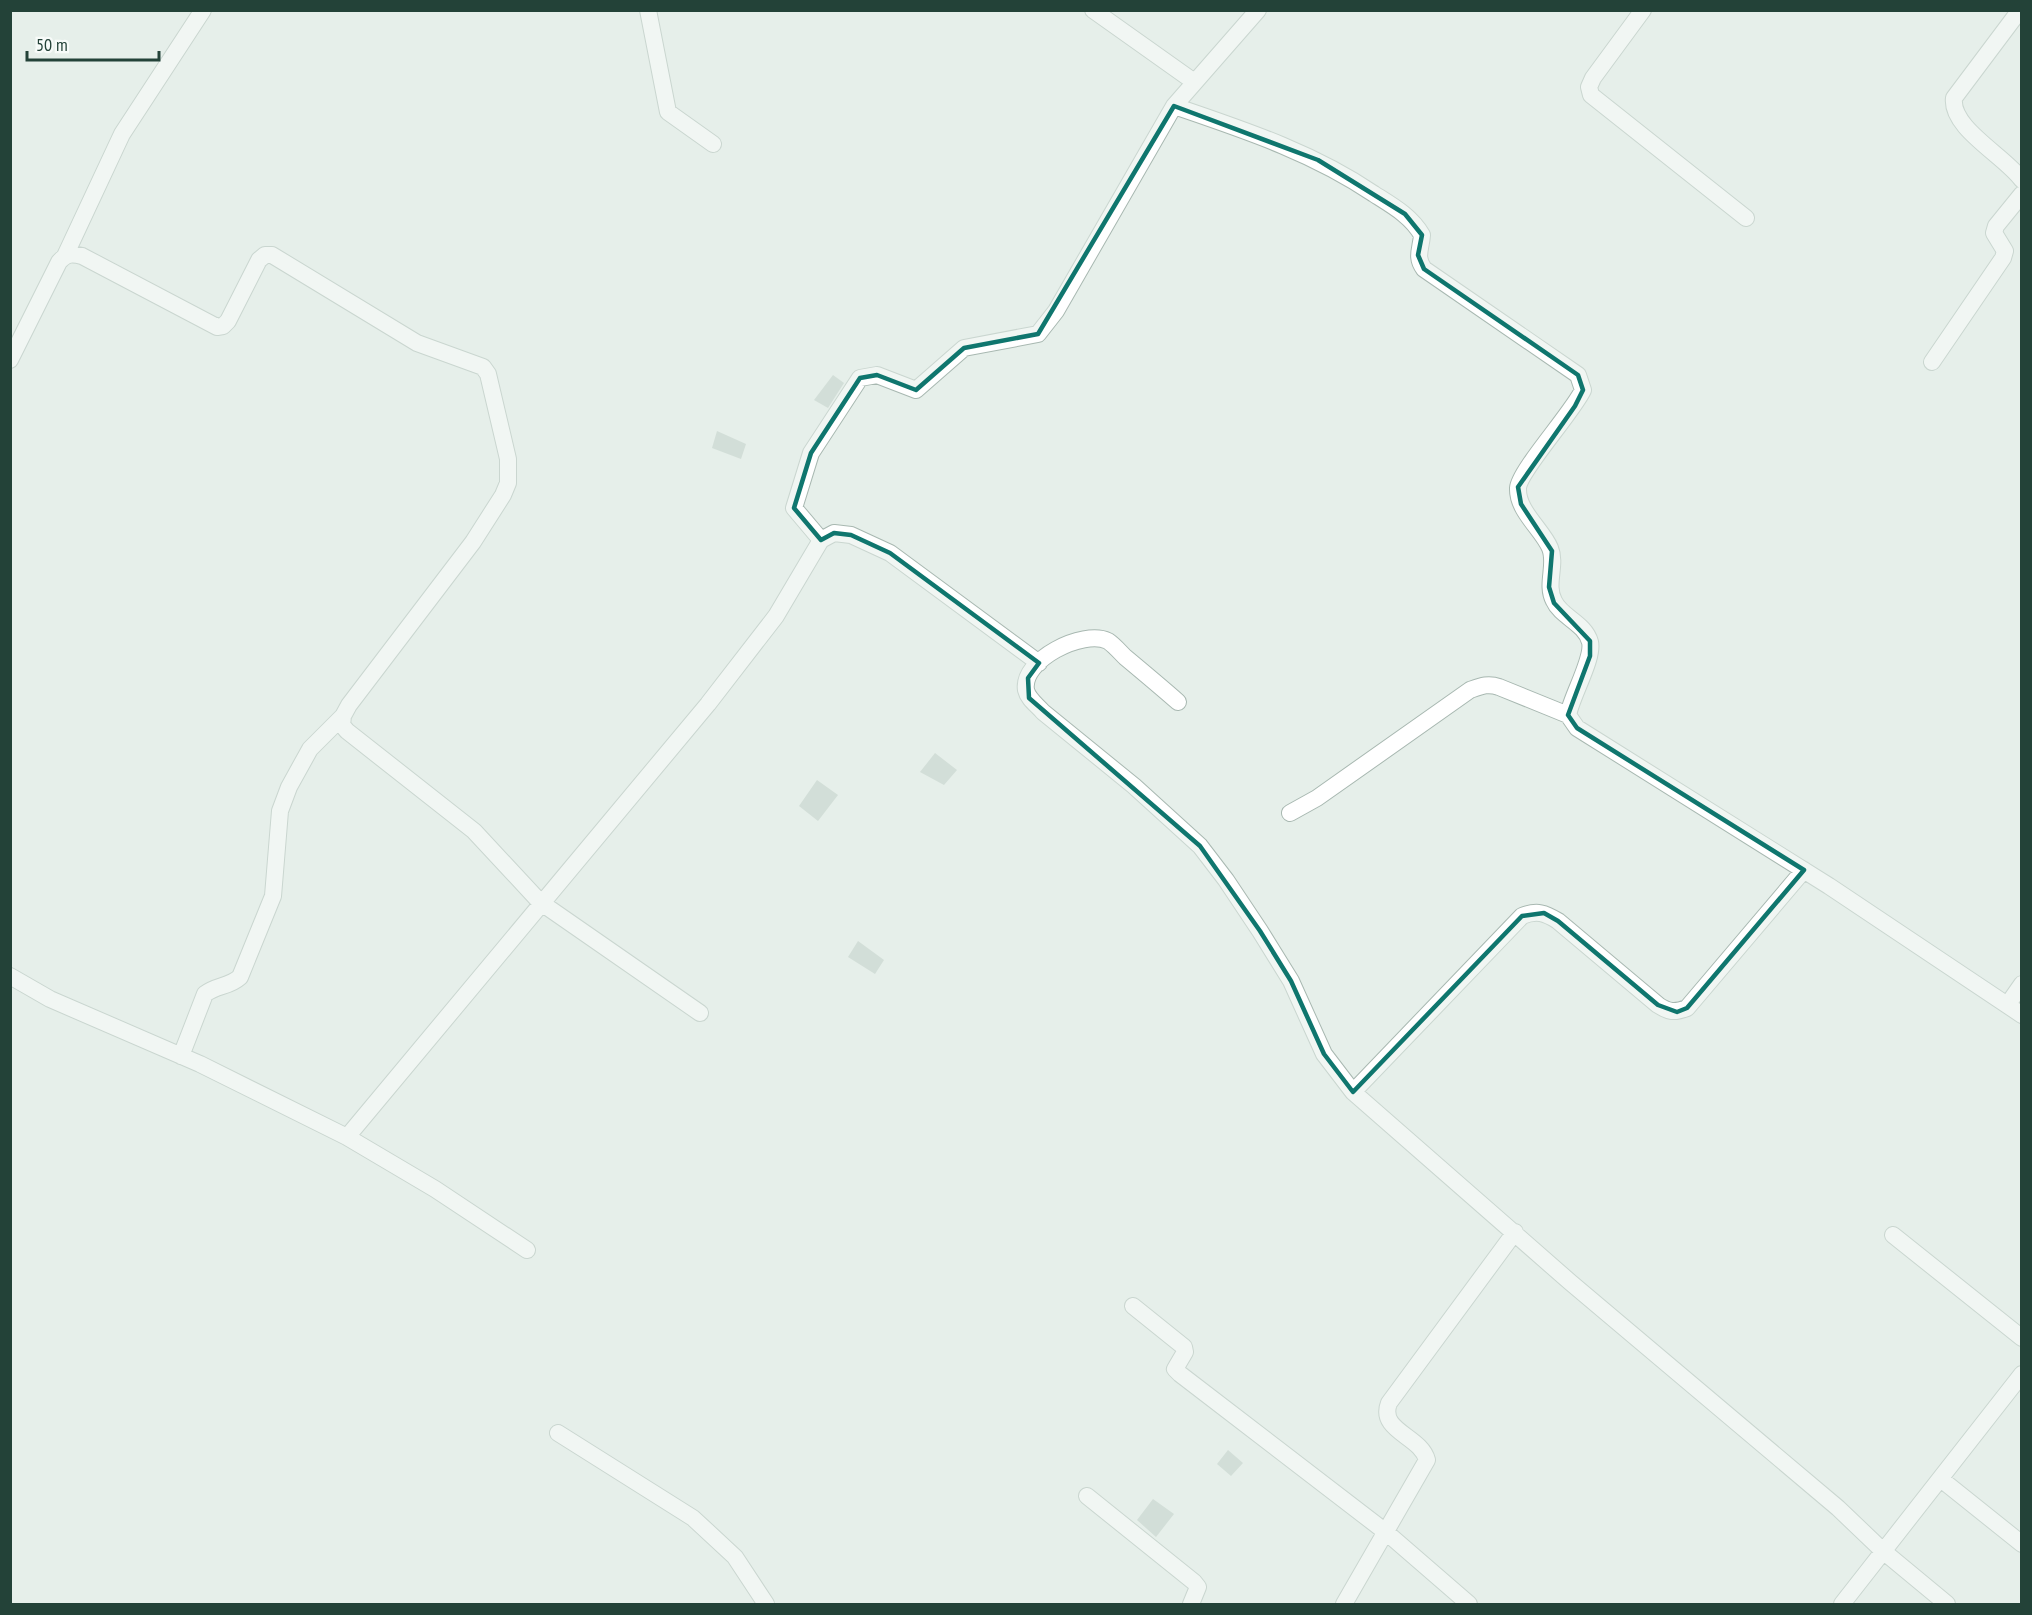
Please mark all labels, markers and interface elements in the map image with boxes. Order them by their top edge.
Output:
scale bar [27,24,159,62]
text: 50 m [36,33,68,56]

